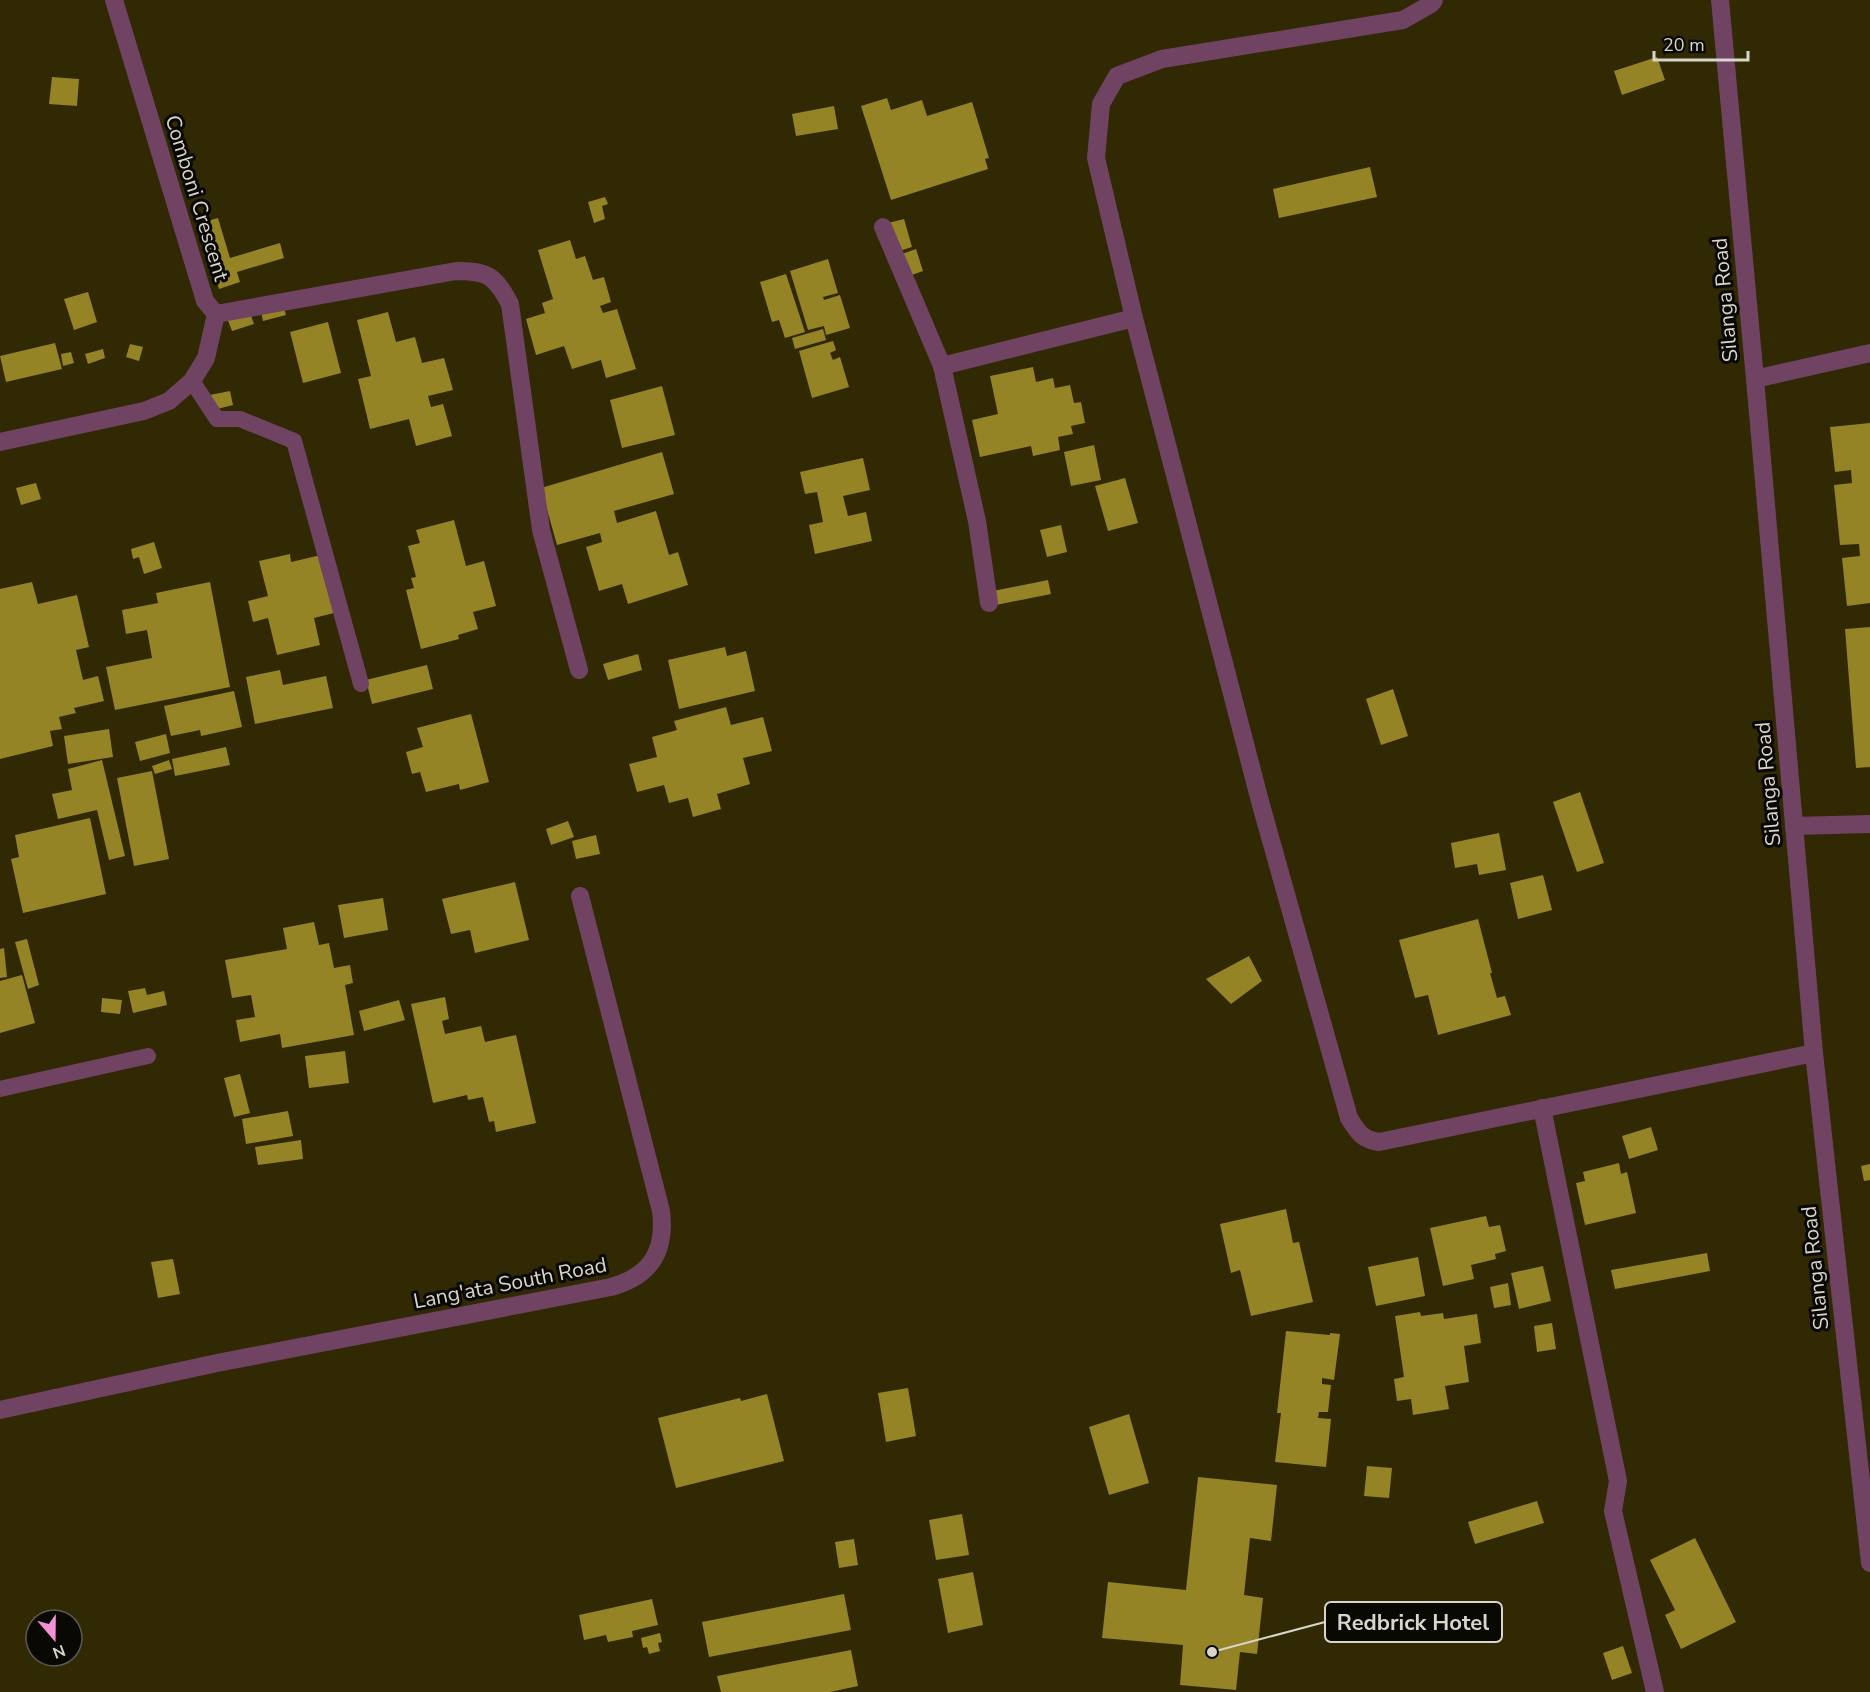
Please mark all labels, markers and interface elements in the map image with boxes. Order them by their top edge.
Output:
scale bar [1654,24,1748,62]
text: 20 m [1663,33,1705,57]
street label: Comboni Crescent [158,112,236,285]
street label: Silanga Road [1706,237,1744,363]
street label: Silanga Road [1749,721,1787,847]
street label: Silanga Road [1795,1204,1835,1332]
street label: Lang'ata South Road [411,1251,609,1315]
callout: Redbrick Hotel [1325,1602,1502,1642]
north arrow [24,1608,84,1668]
text: Redbrick Hotel [1337,1608,1489,1638]
text: N [49,1639,68,1664]

